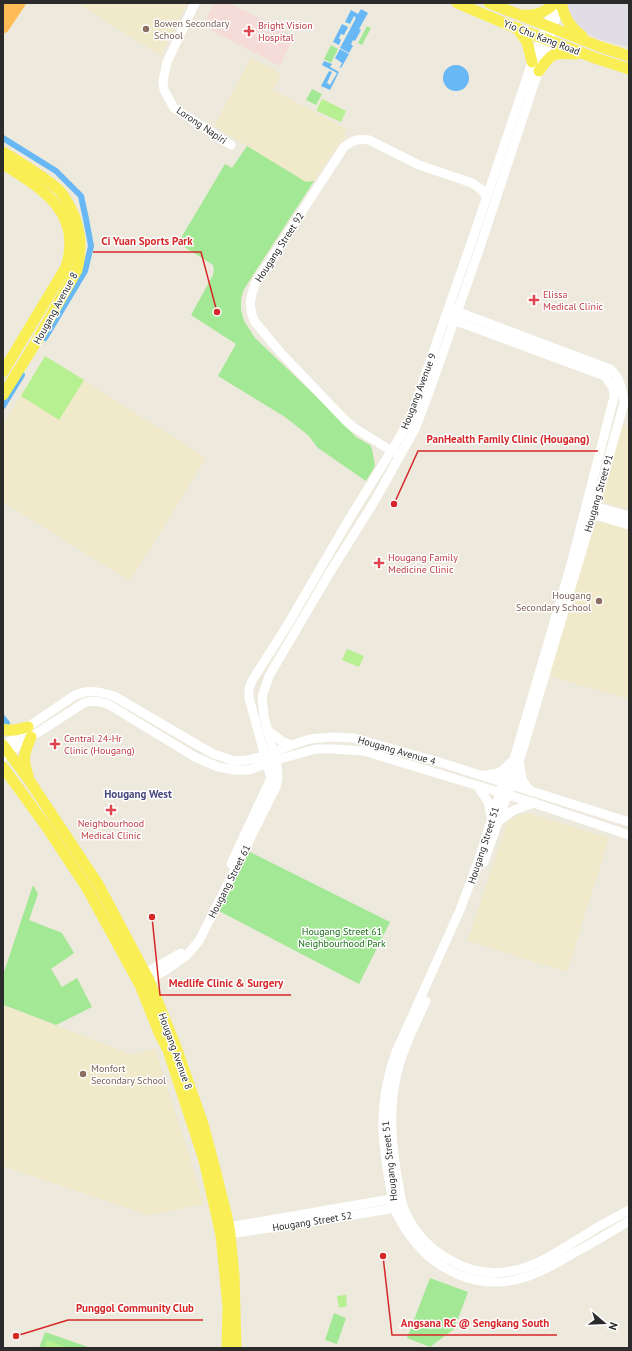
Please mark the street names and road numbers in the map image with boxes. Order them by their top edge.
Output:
street label: Yio Chu Kang Road [502,17,582,58]
street label: Lorong Napiri [174,104,229,147]
street label: Hougang Street 92 [252,210,307,285]
street label: Hougang Avenue 8 [30,270,81,347]
street label: Hougang Avenue 9 [398,351,439,431]
street label: Hougang Street 91 [581,453,616,534]
street label: Hougang Avenue 4 [356,733,438,768]
street label: Hougang Street 51 [465,805,502,885]
street label: Hougang Street 61 [205,842,253,920]
street label: Hougang Avenue 8 [156,1011,195,1091]
street label: Hougang Street 51 [379,1120,400,1202]
street label: Hougang Street 52 [271,1209,353,1234]

